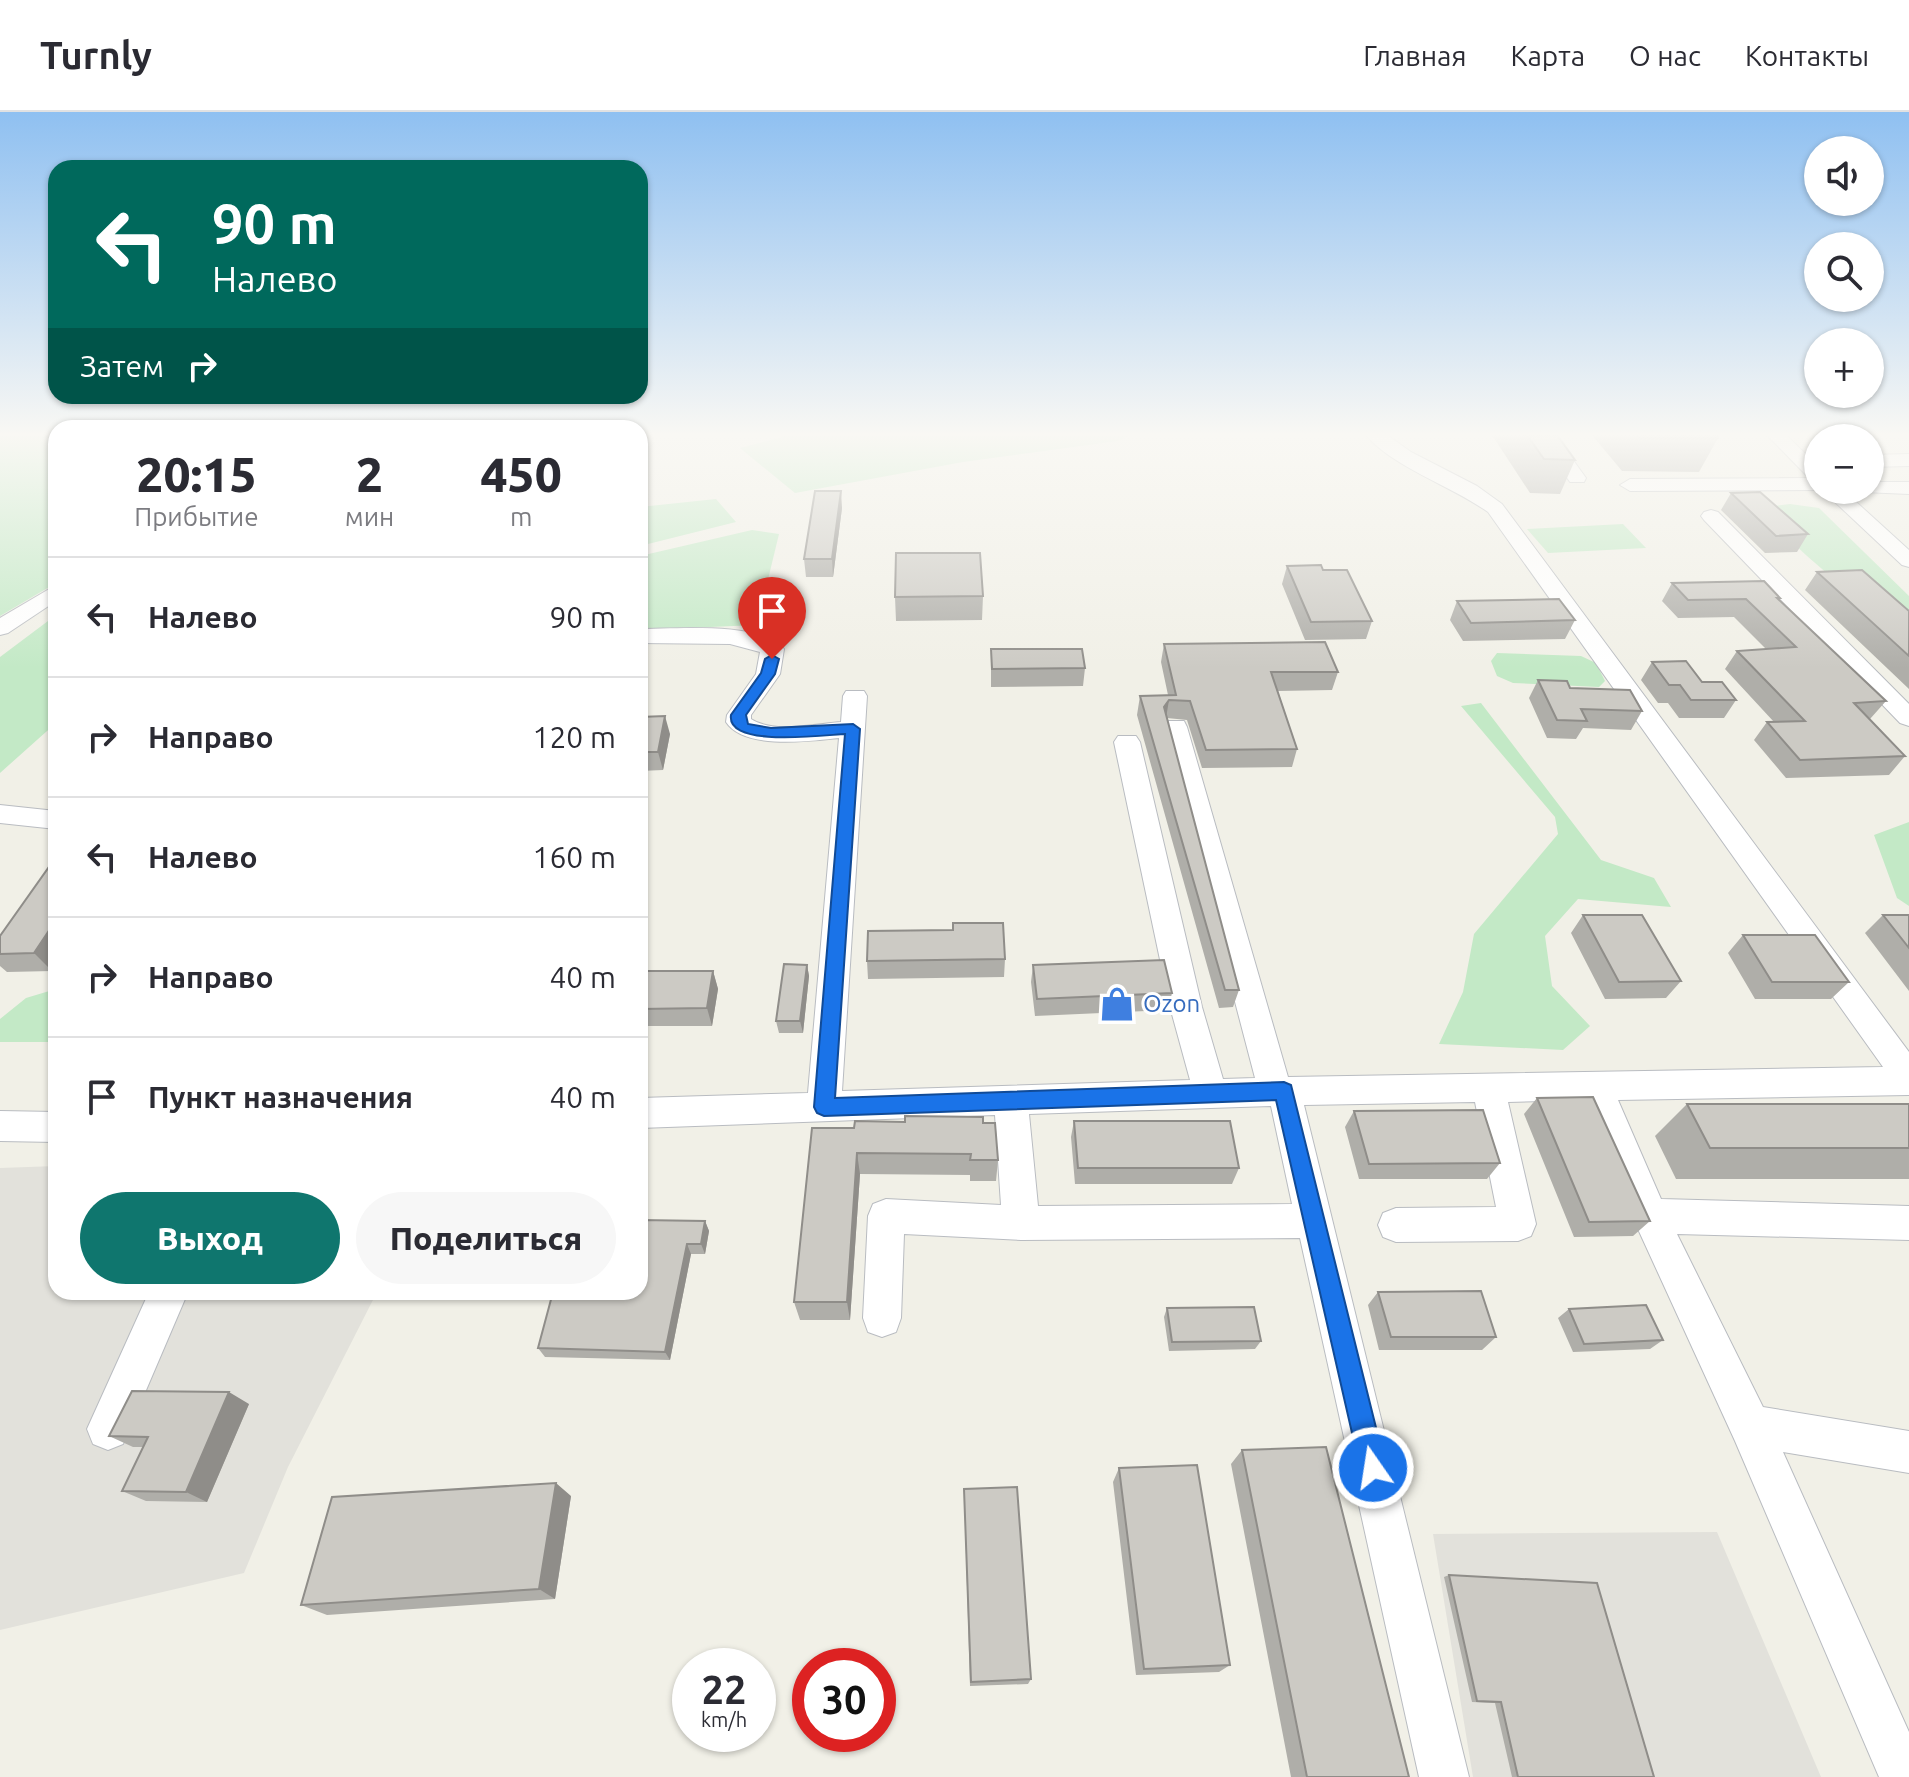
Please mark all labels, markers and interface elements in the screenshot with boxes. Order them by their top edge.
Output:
text: Turnly [40,34,152,76]
text: Главная [1363,40,1466,71]
text: Карта [1510,40,1585,71]
text: О нас [1629,40,1701,71]
text: Контакты [1745,40,1869,71]
map controls [1804,136,1884,504]
button: sound [1804,136,1884,216]
icon: left [80,192,184,296]
text: 90 m [212,192,337,255]
button: search [1804,232,1884,312]
text: Налево [212,258,337,299]
button: + [1804,328,1884,408]
icon: right [180,344,224,388]
text: Затем [80,349,164,383]
button: − [1804,424,1884,504]
text: 20:15 [136,447,256,501]
text: 2 [356,447,383,501]
text: 450 [481,447,562,501]
text: Прибытие [134,502,259,531]
text: мин [345,502,394,531]
text: m [510,502,532,531]
pin [738,577,806,659]
icon: arrive [750,589,794,633]
icon: left [80,595,124,639]
text: Налево [148,600,258,634]
text: 90 m [549,600,616,634]
icon: right [80,715,124,759]
text: Направо [148,720,274,754]
text: 120 m [532,720,616,754]
icon: left [80,835,124,879]
text: Налево [148,840,258,874]
text: 160 m [532,840,616,874]
icon: right [80,955,124,999]
text: Направо [148,960,274,994]
text: 40 m [549,960,616,994]
shop icon: Ozon [1098,985,1136,1023]
place label: Ozon [1143,990,1200,1017]
icon: arrive [80,1075,124,1119]
text: Пункт назначения [148,1080,413,1114]
text: 40 m [549,1080,616,1114]
button: Выход [80,1192,340,1284]
button: Поделиться [356,1192,616,1284]
position arrow [1331,1426,1415,1510]
speed limit sign: 30 [792,1648,896,1752]
text: 22 [701,1667,747,1712]
text: km/h [701,1708,747,1731]

